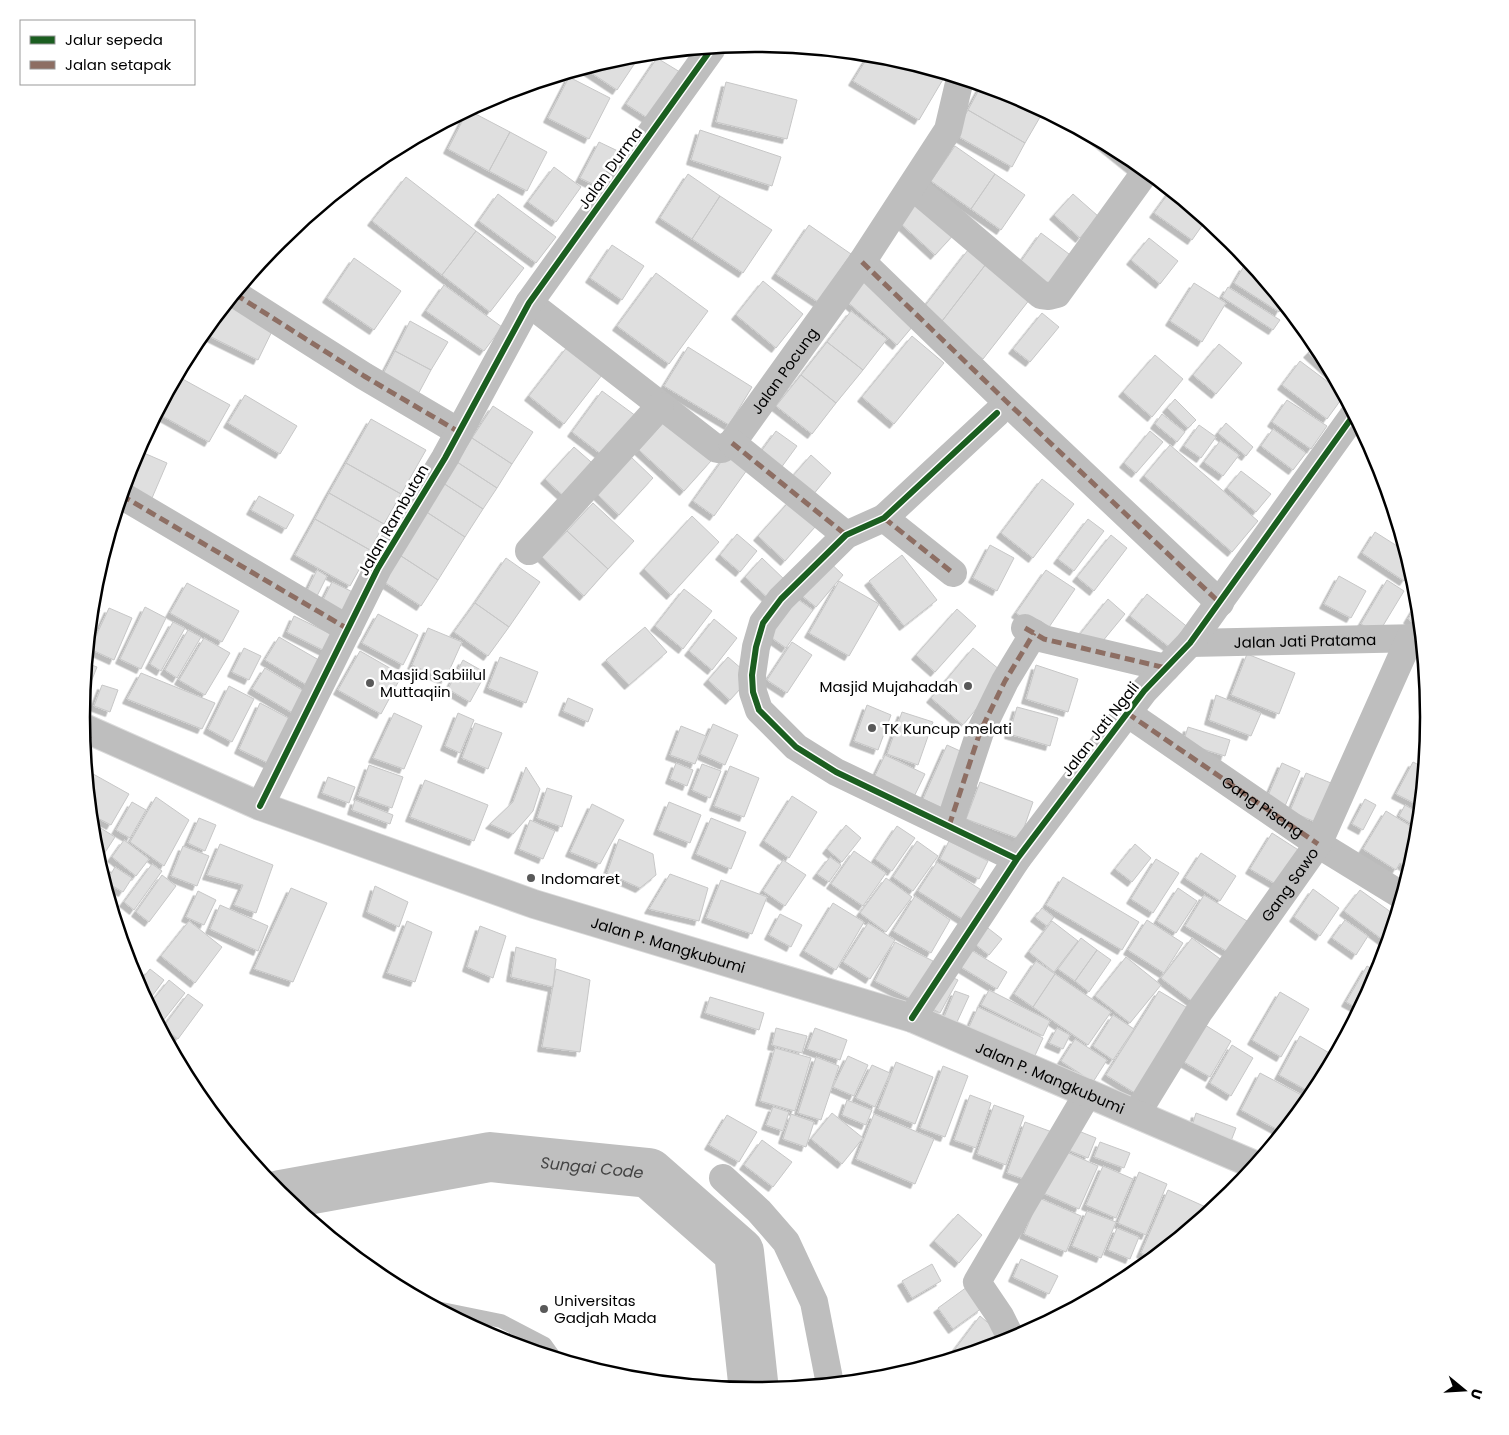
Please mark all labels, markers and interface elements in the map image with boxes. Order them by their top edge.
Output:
legend [20,20,195,85]
text: Jalur sepeda [65,29,163,50]
text: Jalan setapak [65,54,172,75]
street label: Jalan Durma [573,123,647,213]
street label: Jalan Pocung [746,323,822,418]
street label: Jalan Rambutan [353,461,433,579]
street label: Jalan Jati Pratama [1234,628,1376,653]
place label: Masjid Sabiilul Muttaqiin [380,664,486,702]
place label: Masjid Mujahadah [820,676,958,697]
marker: Masjid Sabiilul Muttaqiin [364,677,376,689]
street label: Jalan Jati Ngali [1056,677,1144,781]
marker: Masjid Mujahadah [962,680,974,692]
place label: TK Kuncup melati [882,718,1012,739]
marker: TK Kuncup melati [866,722,878,734]
street label: Gang Pisang [1218,771,1308,842]
street label: Gang Sawo [1256,843,1323,926]
place label: Indomaret [541,868,620,889]
marker: Indomaret [525,872,537,884]
street label: Jalan P. Mangkubumi [588,911,748,978]
street label: Jalan P. Mangkubumi [972,1036,1128,1119]
water label: Sungai Code [539,1151,645,1184]
place label: Universitas Gadjah Mada [554,1290,657,1328]
marker: Universitas Gadjah Mada [538,1303,550,1315]
north arrow [1439,1365,1489,1415]
text: U [1465,1386,1487,1402]

